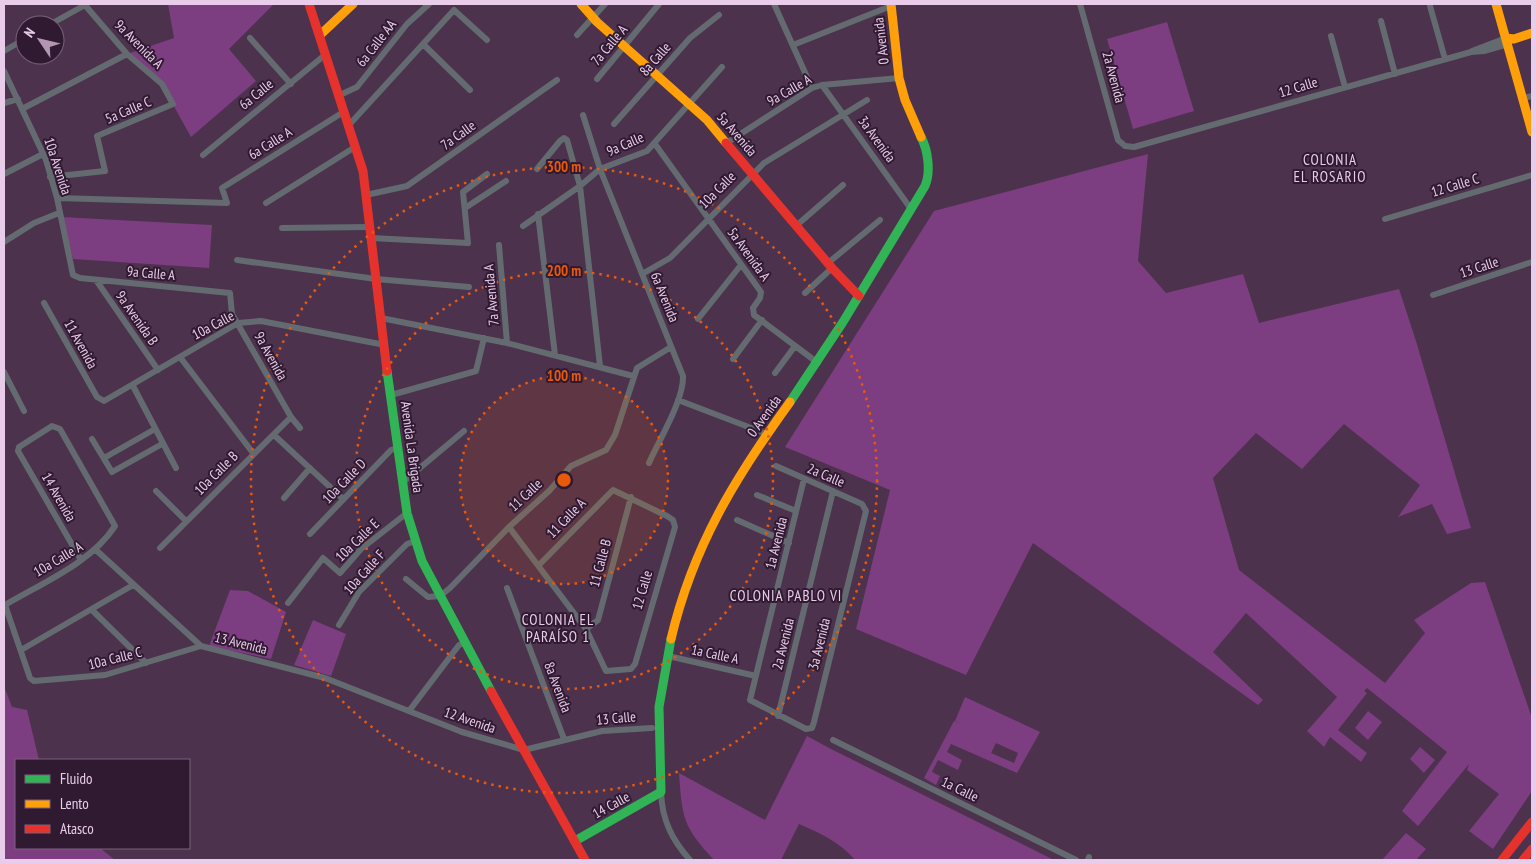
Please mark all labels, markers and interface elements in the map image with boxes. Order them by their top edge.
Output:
north arrow [15,15,65,65]
street label: 9a Avenida A [111,16,168,73]
street label: 6a Calle AA [352,16,400,70]
street label: 0 Avenida [869,17,893,65]
street label: 7a Calle A [587,21,632,69]
text: N [20,24,39,41]
street label: 8a Calle [635,38,675,80]
street label: 2a Avenida [1098,49,1130,105]
street label: 9a Calle A [764,70,815,110]
street label: 12 Calle [1276,73,1320,101]
street label: 6a Calle [235,75,277,113]
street label: 5a Calle C [102,92,154,128]
street label: 5a Avenida [713,108,761,160]
street label: 3a Avenida [854,112,900,166]
street label: 7a Calle [437,116,479,154]
street label: 6a Calle A [245,122,296,163]
street label: 9a Calle [604,128,647,160]
street label: 10a Avenida [40,135,76,197]
district label: COLONIA EL ROSARIO [1294,150,1366,186]
text: 300 m [547,157,581,176]
street label: 10a Calle [695,167,740,212]
street label: 12 Calle C [1429,169,1482,201]
street label: 5a Avenida A [724,224,775,285]
street label: 13 Calle [1457,252,1501,282]
text: 200 m [547,261,581,280]
street label: 9a Calle A [126,262,176,284]
street label: 7a Avenida A [479,263,503,327]
street label: 6a Avenida [647,269,683,325]
street label: 9a Avenida B [112,287,162,349]
street label: 10a Calle [189,306,237,344]
street label: 11 Avenida [60,316,102,372]
street label: 9a Avenida [250,329,292,383]
text: 100 m [547,366,581,385]
street label: 0 Avenida [743,392,785,440]
street label: Avenida La Brigada [397,400,427,494]
street label: 10a Calle B [190,447,242,499]
street label: 10a Calle D [318,455,370,507]
street label: 2a Calle [805,459,848,491]
street label: 14 Avenida [38,469,80,525]
centre of rings [555,471,573,489]
street label: 11 Calle [504,475,546,515]
street label: 11 Calle A [543,494,590,542]
street label: 10a Calle E [331,515,383,565]
street label: 1a Avenida [761,515,791,571]
street label: 10a Calle A [30,537,86,581]
street label: 11 Calle B [585,537,615,589]
street label: 10a Calle F [339,546,389,598]
street label: 12 Calle [628,568,656,612]
district label: COLONIA PABLO VI [730,586,842,605]
district label: COLONIA EL PARAÍSO 1 [522,610,594,646]
street label: 2a Avenida [768,616,798,672]
street label: 3a Avenida [804,616,834,672]
street label: 13 Avenida [213,628,269,658]
street label: 1a Calle A [690,640,741,668]
street label: 10a Calle C [86,643,144,673]
street label: 8a Avenida [540,659,576,715]
street label: 12 Avenida [442,703,498,737]
street label: 13 Calle [595,707,637,729]
legend [15,759,190,849]
text: Fluido [60,769,92,788]
street label: 1a Calle [939,772,982,806]
street label: 14 Calle [589,787,633,822]
text: Lento [60,794,89,813]
text: Atasco [60,819,94,838]

